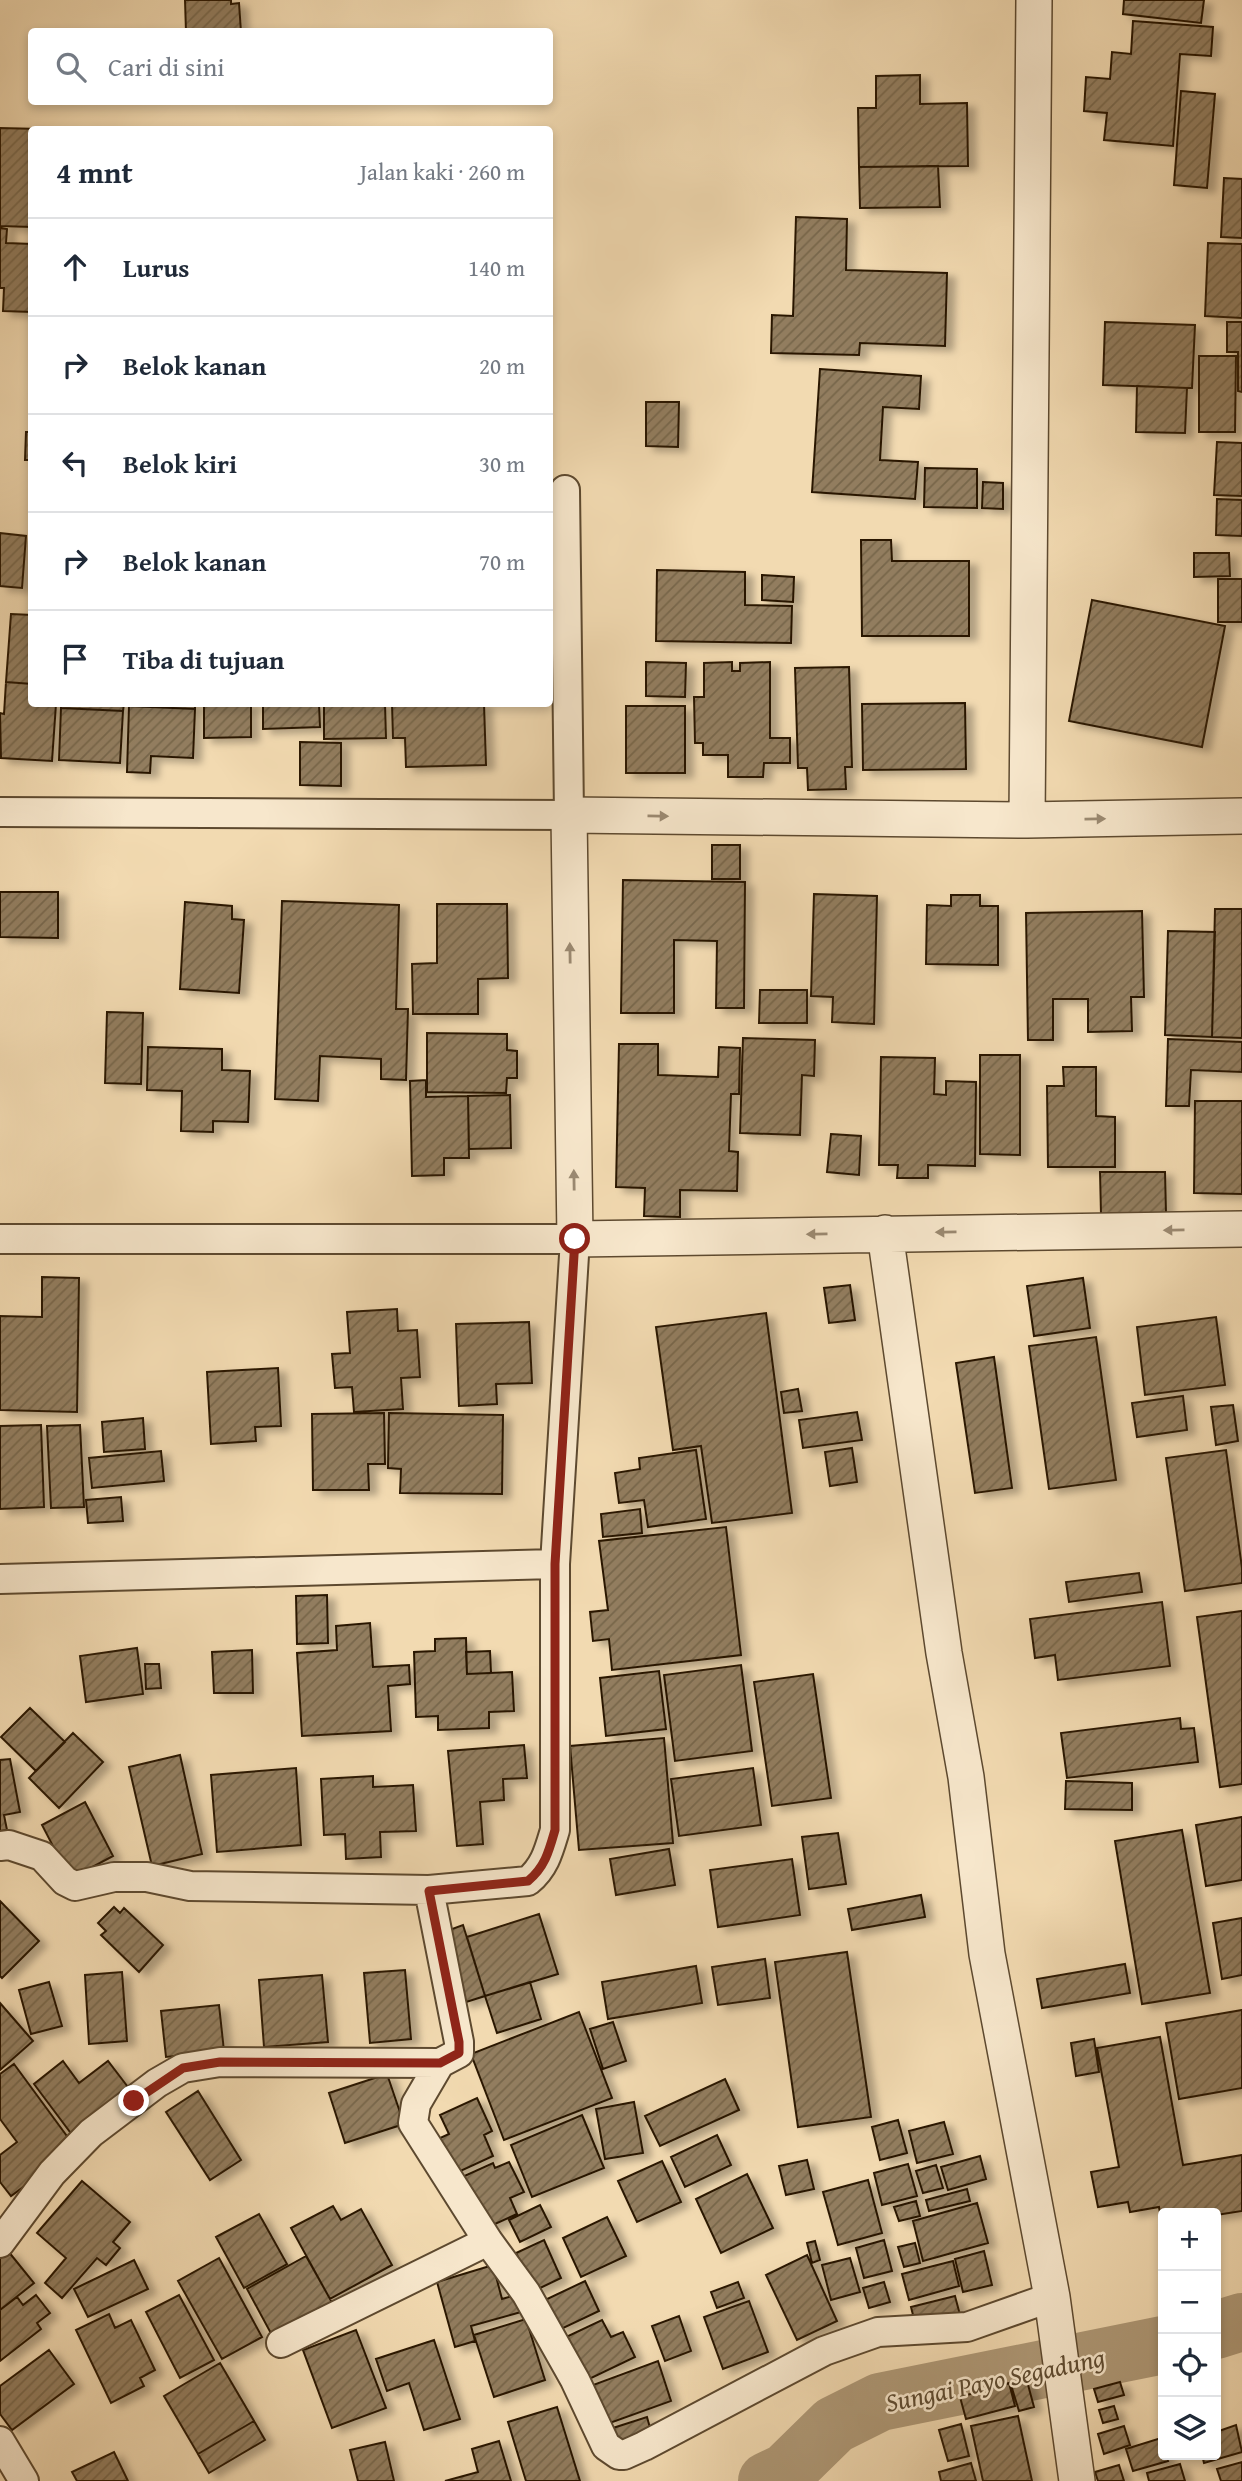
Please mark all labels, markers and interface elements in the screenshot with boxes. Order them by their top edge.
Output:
search box [28,28,553,105]
text: Cari di sini [108,47,225,86]
icon: search [52,48,90,86]
text: 4 mnt [56,150,133,194]
text: Jalan kaki · 260 m [360,155,525,188]
icon: ahead [56,248,94,286]
text: Lurus [123,248,189,287]
text: 140 m [468,251,525,284]
icon: right [56,346,94,384]
text: Belok kanan [123,346,266,385]
text: 20 m [479,349,525,382]
icon: left [56,444,94,482]
text: Belok kiri [123,444,237,483]
text: 30 m [479,447,525,480]
icon: right [56,542,94,580]
text: Belok kanan [123,542,266,581]
text: 70 m [479,545,525,578]
icon: arrive [56,640,94,678]
text: Tiba di tujuan [123,640,284,679]
one-way arrow [648,810,670,822]
one-way arrow [1084,813,1106,824]
one-way arrow [565,942,576,964]
one-way arrow [568,1169,580,1191]
route start [559,1223,590,1254]
one-way arrow [1163,1224,1185,1236]
one-way arrow [935,1226,957,1238]
one-way arrow [806,1228,828,1240]
route end [118,2085,149,2116]
map controls [1158,2208,1221,2460]
button: + [1158,2208,1221,2271]
button: − [1158,2271,1221,2334]
button: locate [1158,2334,1221,2397]
water label: Sungai Payo Segadung [882,2337,1108,2422]
button: layers [1158,2397,1221,2460]

